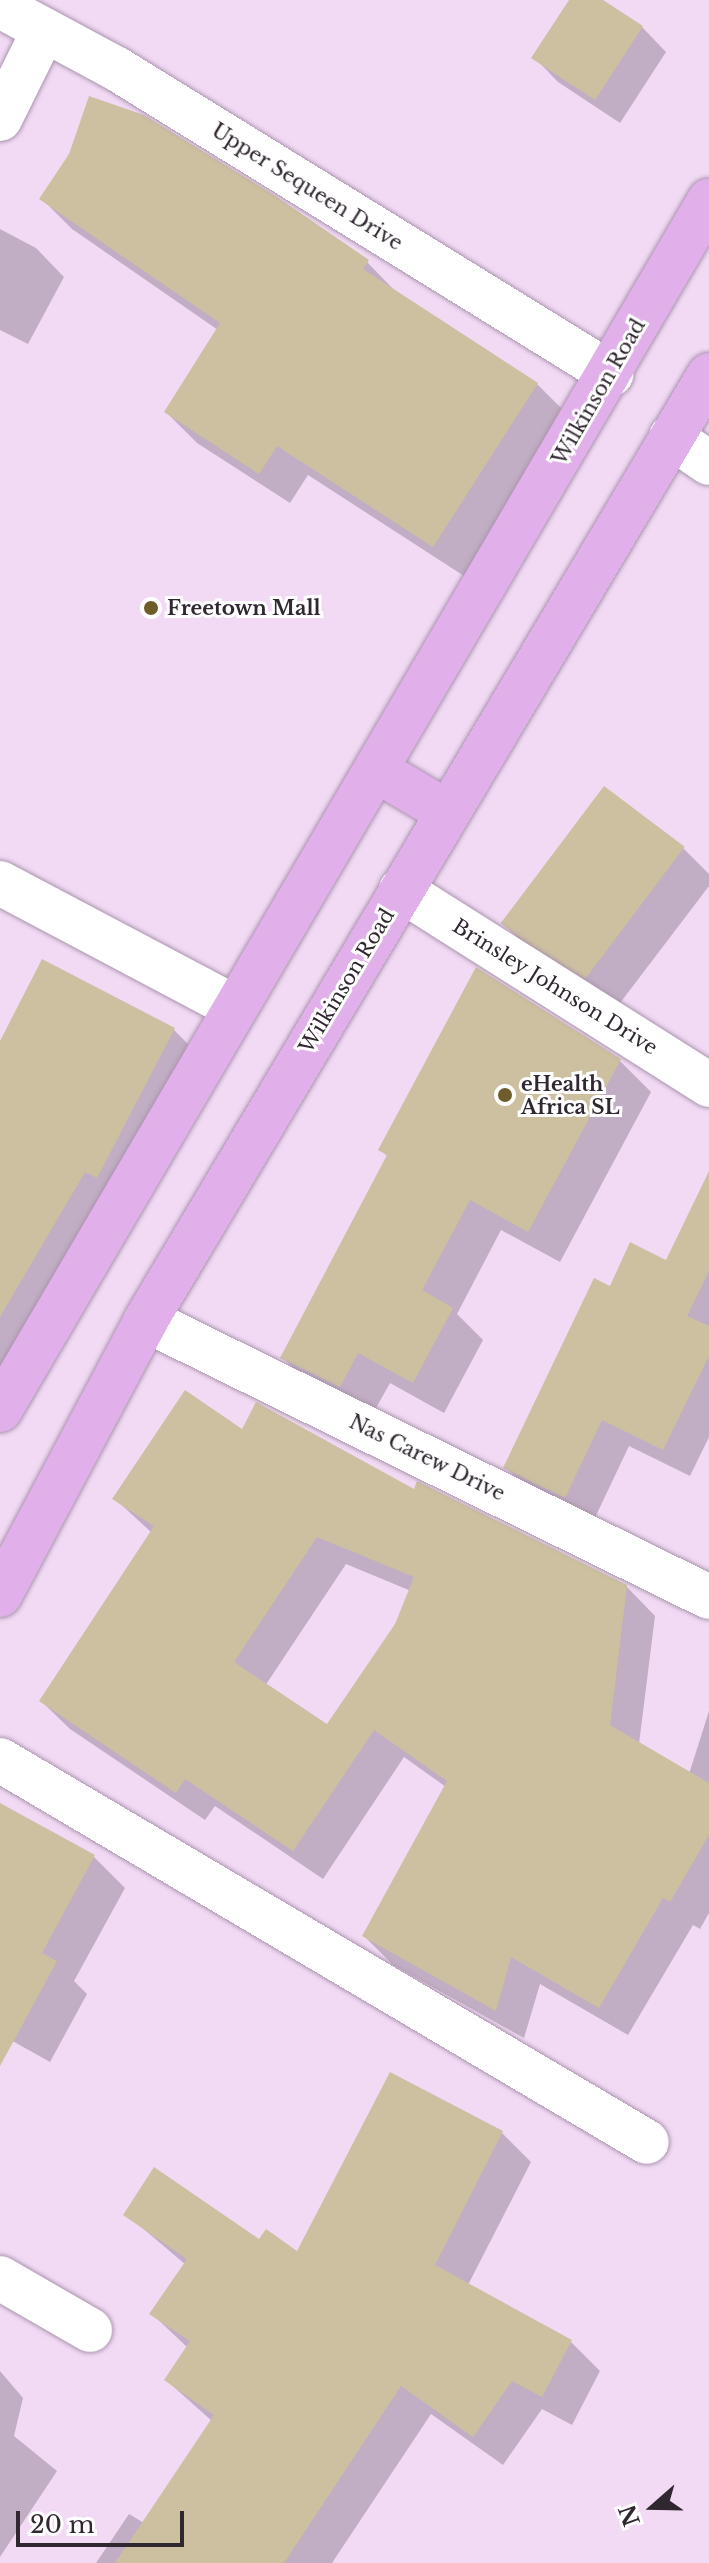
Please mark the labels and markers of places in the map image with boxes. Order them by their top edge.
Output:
place label: Freetown Mall [167,596,321,620]
marker: Freetown Mall [142,599,160,617]
place label: eHealth Africa SL [521,1072,620,1119]
marker: eHealth Africa SL [496,1086,514,1104]

